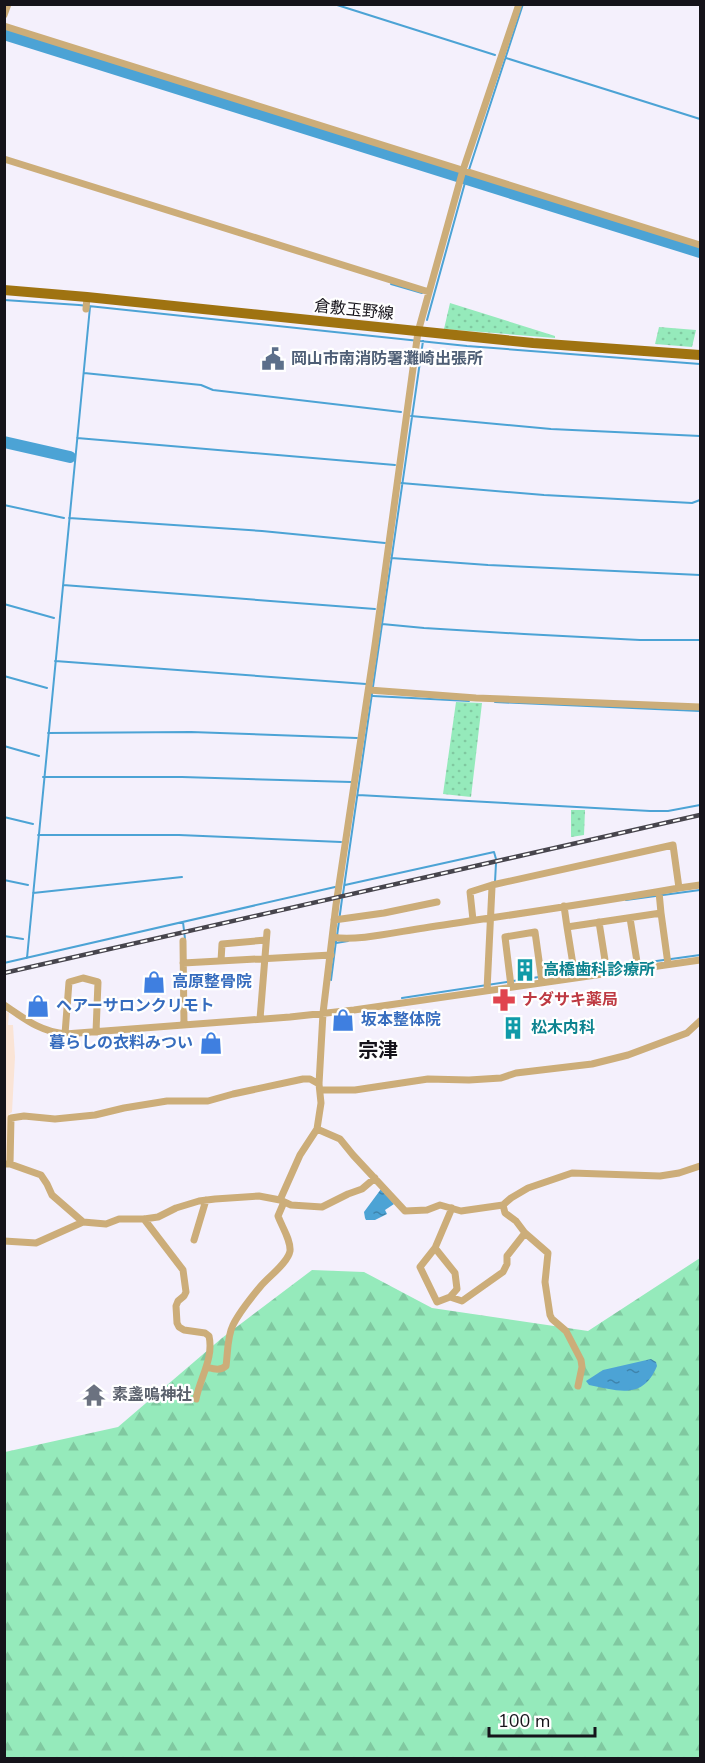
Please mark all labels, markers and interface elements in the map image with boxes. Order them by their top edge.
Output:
street label: 倉敷玉野線 [313,295,395,325]
public building icon: 岡山市南消防署灘崎出張所 [260,346,286,372]
place label: 岡山市南消防署灘崎出張所 [291,348,483,370]
building icon: 高橋歯科診療所 [512,957,538,983]
place label: 高橋歯科診療所 [543,959,655,981]
shop icon: 高原整骨院 [141,969,167,995]
place label: 高原整骨院 [172,971,252,993]
pharmacy icon: ナダサキ薬局 [491,987,517,1013]
place label: ナダサキ薬局 [522,989,618,1011]
shop icon: ヘアーサロンクリモト [25,993,51,1019]
place label: ヘアーサロンクリモト [56,995,215,1017]
shop icon: 坂本整体院 [330,1007,356,1033]
place label: 坂本整体院 [361,1009,441,1031]
building icon: 松木内科 [500,1015,526,1041]
place label: 松木内科 [531,1017,595,1039]
shop icon: 暮らしの衣料みつい [198,1030,224,1056]
place label: 暮らしの衣料みつい [49,1032,193,1054]
district label: 宗津 [358,1037,398,1064]
temple icon: 素盞嗚神社 [81,1382,107,1408]
place label: 素盞嗚神社 [112,1384,192,1406]
scale bar [489,1700,596,1738]
text: 100 m [498,1709,550,1733]

